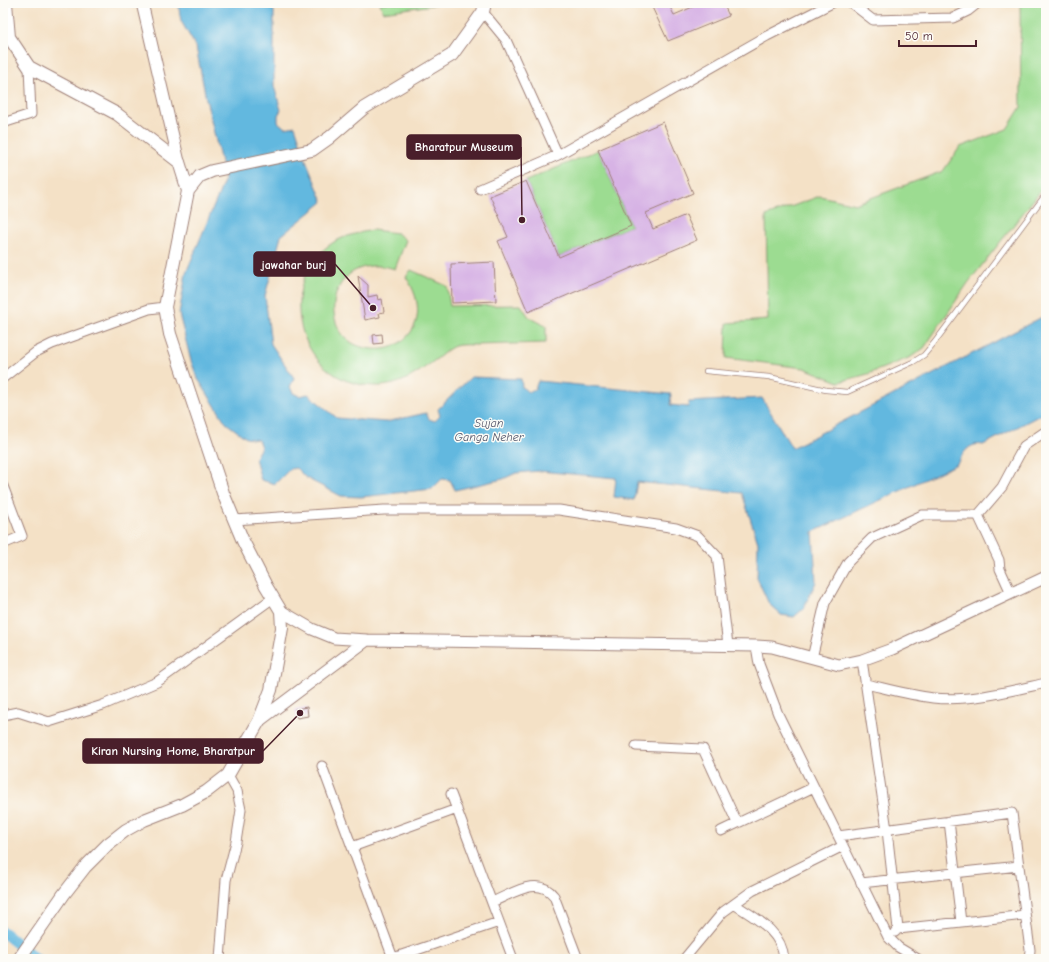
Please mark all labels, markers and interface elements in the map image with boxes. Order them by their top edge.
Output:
scale bar [899,22,976,48]
text: 50 m [905,29,933,43]
callout: Bharatpur Museum [407,135,521,159]
text: Bharatpur Museum [415,140,513,154]
callout: jawahar burj [254,252,335,276]
text: jawahar burj [260,258,326,272]
water label: Sujan Ganga Neher [454,416,525,444]
callout: Kiran Nursing Home, Bharatpur [83,739,263,763]
text: Kiran Nursing Home, Bharatpur [91,744,255,758]

